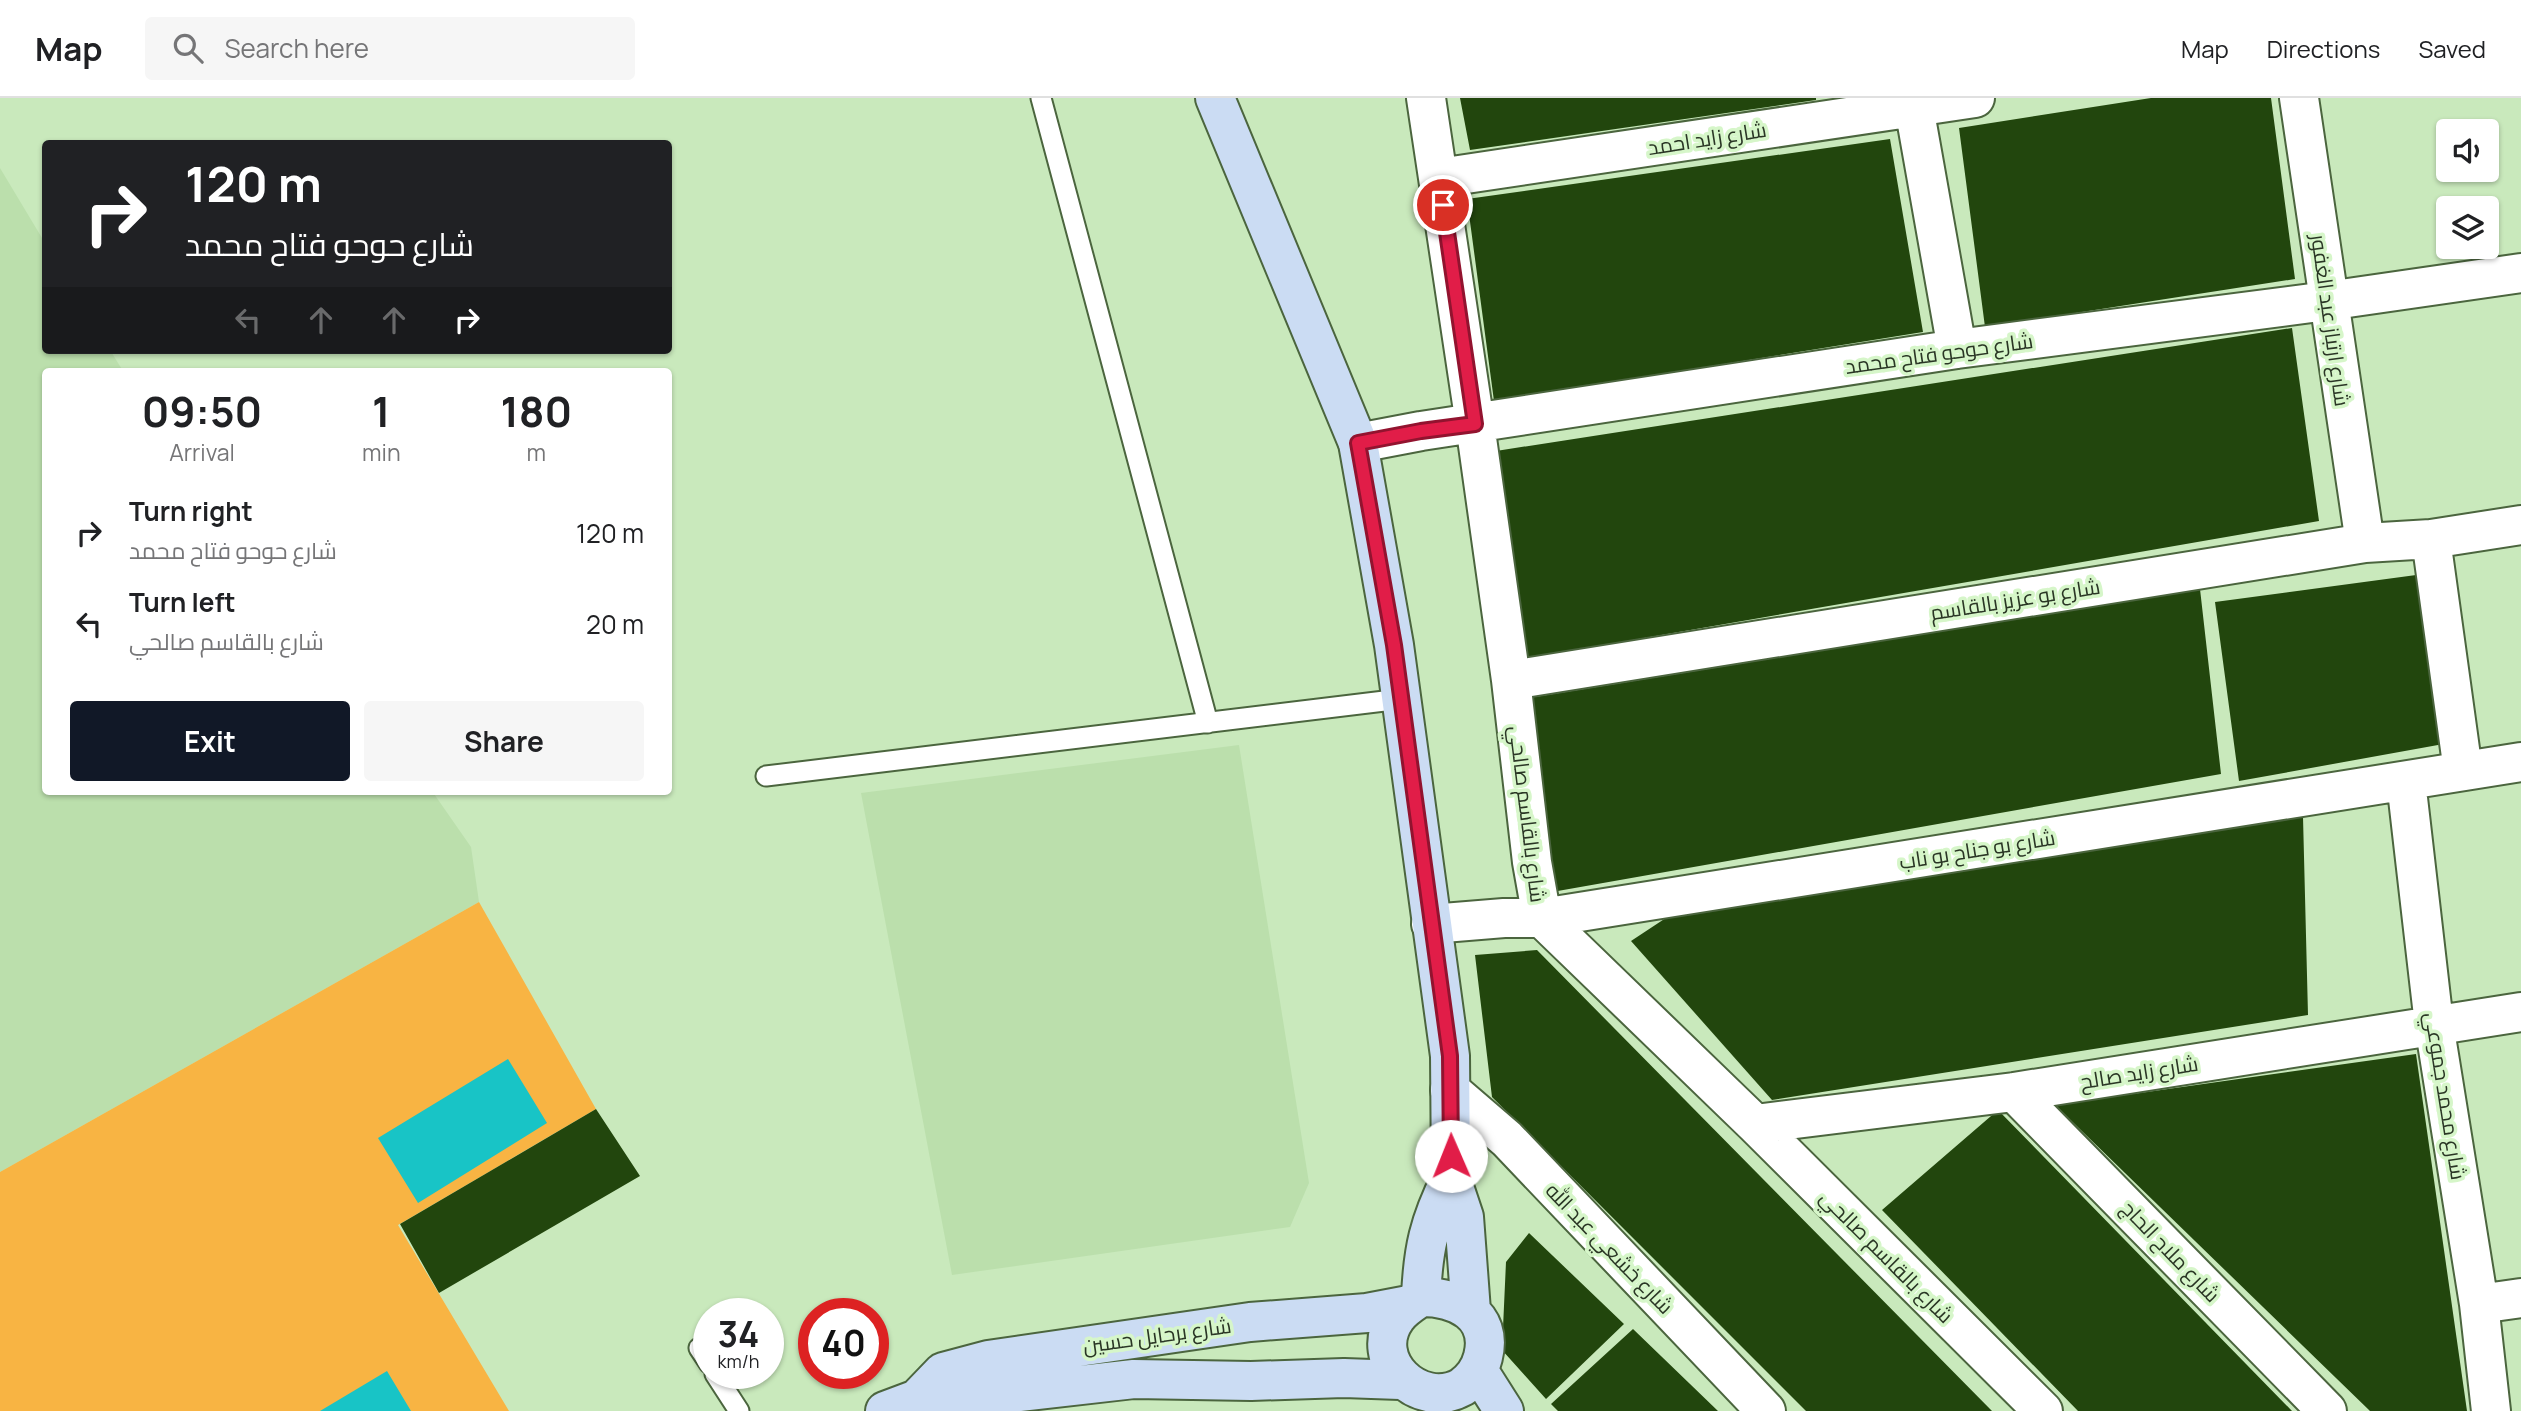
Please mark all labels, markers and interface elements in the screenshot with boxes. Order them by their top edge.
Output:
search box [145,17,635,80]
text: Map [35,26,103,71]
icon: search [169,29,207,67]
text: Search here [225,30,369,66]
text: Map [2181,32,2229,65]
text: Directions [2267,32,2380,65]
text: Saved [2418,32,2486,65]
street label: شارع زايد احمد [1646,115,1769,162]
map controls [2436,119,2499,259]
button: sound [2436,119,2499,182]
text: 120 m [185,150,322,217]
icon: right [70,168,161,259]
pin [1413,175,1473,235]
icon: arrive [1424,186,1462,224]
button: layers [2436,196,2499,259]
text: شارع حوحو فتاح محمد [185,222,474,266]
street label: شارع ارتباز عبد الغفور [2304,231,2357,408]
icon: left [229,301,267,339]
icon: ahead [302,301,340,339]
icon: ahead [375,301,413,339]
icon: right [448,301,486,339]
street label: شارع حوحو فتاح محمد [1843,326,2035,381]
text: 09:50 [142,382,262,440]
text: 1 [372,382,391,440]
text: 180 [500,382,572,440]
text: Arrival [169,436,235,468]
text: min [362,436,401,468]
text: m [527,436,546,468]
text: Turn right [129,493,253,529]
icon: right [70,514,108,552]
text: 120 m [576,515,644,551]
text: شارع حوحو فتاح محمد [129,534,337,566]
street label: شارع بو عزيز بالقاسم [1928,572,2102,627]
text: Turn left [129,584,236,620]
icon: left [70,605,108,643]
text: 20 m [586,606,644,642]
text: شارع بالقاسم صالحي [129,625,324,657]
button: Exit [70,701,350,781]
button: Share [364,701,644,781]
street label: شارع بالقاسم صالحي [1500,724,1553,904]
street label: شارع بو جناح بو ناب [1897,823,2057,876]
street label: شارع محمد جموعي [2416,1010,2473,1182]
street label: شارع زايد صالح [2078,1049,2200,1096]
position arrow [1414,1119,1488,1193]
street label: شارع خشعي عبد الله [1538,1176,1680,1322]
street label: شارع بالقاسم صالحي [1812,1183,1960,1331]
street label: شارع ملاح الحاج [2115,1194,2227,1309]
speed limit sign: 40 [798,1298,889,1389]
text: 34 [718,1310,759,1358]
street label: شارع برحايل حسين [1081,1311,1233,1360]
text: km/h [718,1349,759,1373]

